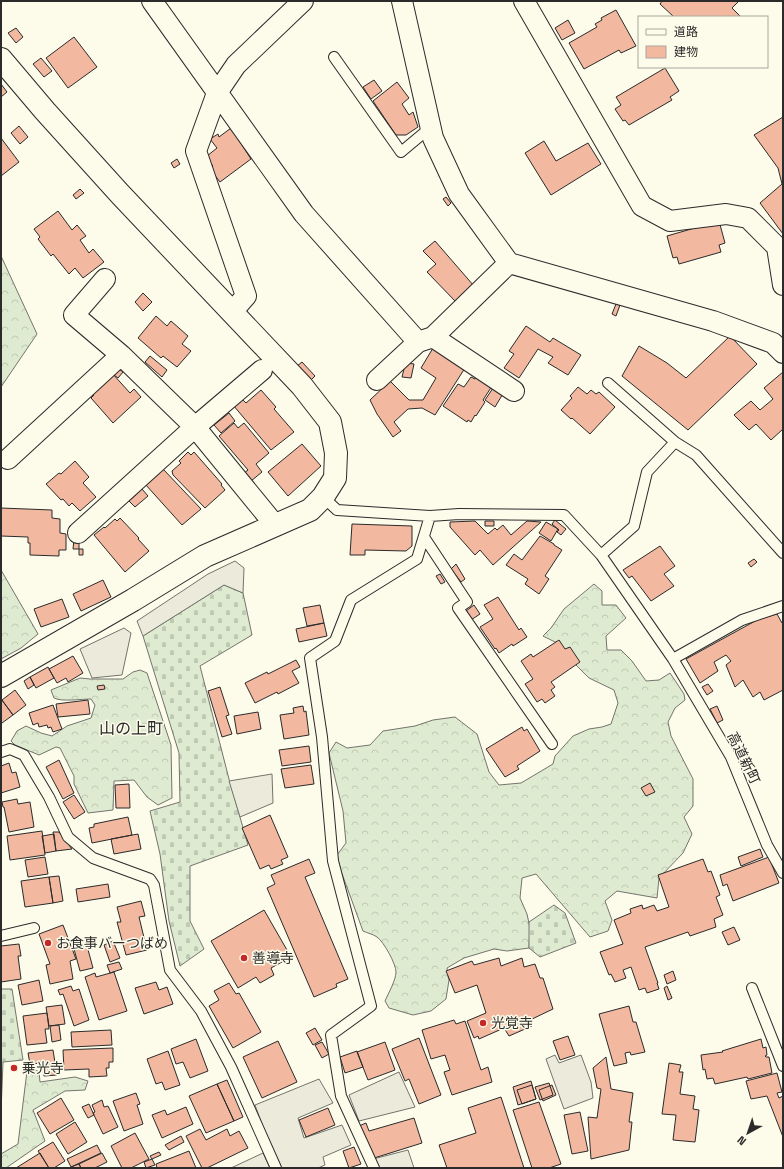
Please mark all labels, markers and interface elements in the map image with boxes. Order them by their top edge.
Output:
legend [638,16,768,68]
text: 道路 [674,24,698,40]
text: 建物 [674,44,698,60]
district label: 山の上町 [99,718,163,739]
street label: 高道新町 [724,729,764,787]
place label: お食事バーつばめ [56,934,168,952]
marker: お食事バーつばめ [43,938,53,948]
place label: 善導寺 [252,949,294,967]
marker: 善導寺 [239,953,249,963]
place label: 光覚寺 [491,1014,533,1032]
marker: 光覚寺 [478,1018,488,1028]
place label: 乗光寺 [22,1059,64,1077]
marker: 乗光寺 [9,1063,19,1073]
north arrow [728,1113,768,1153]
text: N [734,1133,749,1148]

